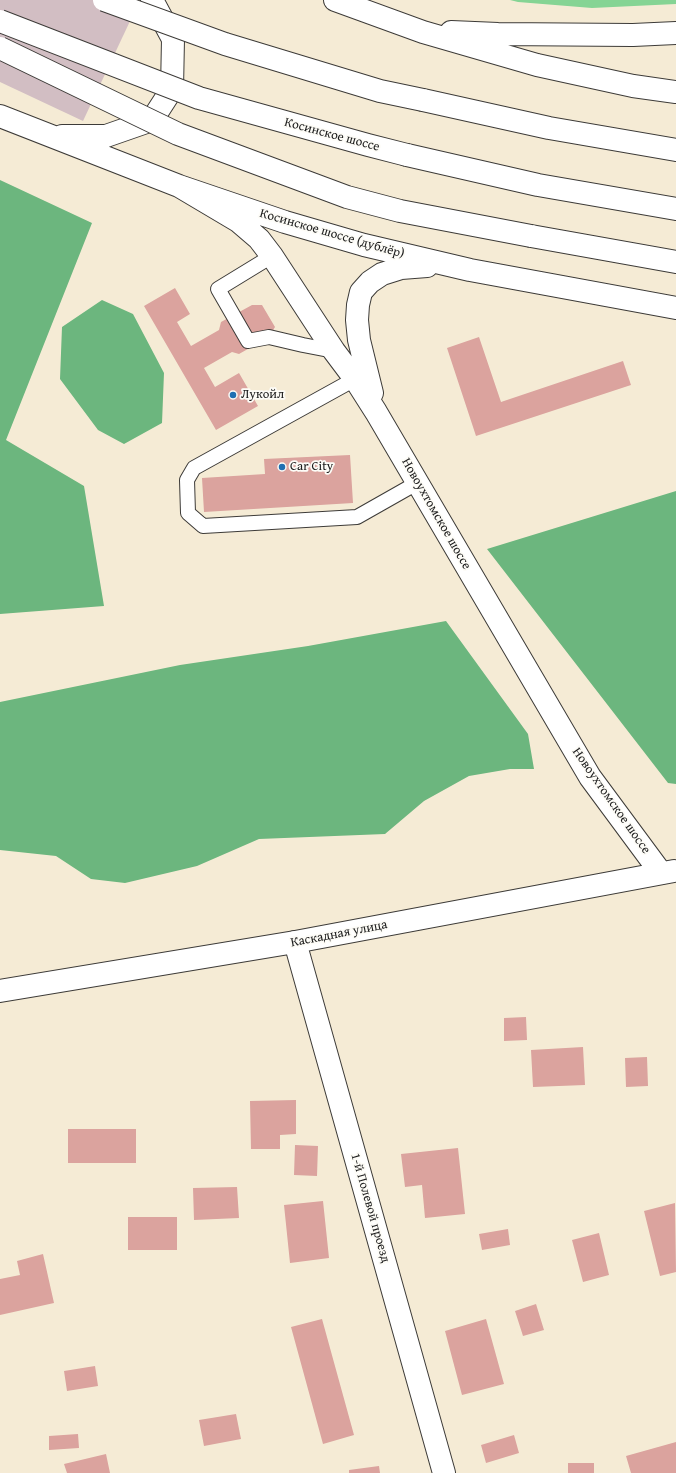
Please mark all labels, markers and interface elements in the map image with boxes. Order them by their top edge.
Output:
street label: Косинское шоссе [283,115,381,155]
street label: Косинское шоссе (дублёр) [258,206,406,262]
place label: Лукойл [241,387,284,403]
marker: Лукойл [228,390,238,400]
street label: Новоухтомское шоссе [398,456,474,572]
place label: Car City [290,459,333,475]
marker: Car City [277,462,287,472]
street label: Новоухтомское шоссе [568,745,654,857]
street label: Каскадная улица [289,917,389,951]
street label: 1-й Полевой проезд [347,1152,393,1264]

